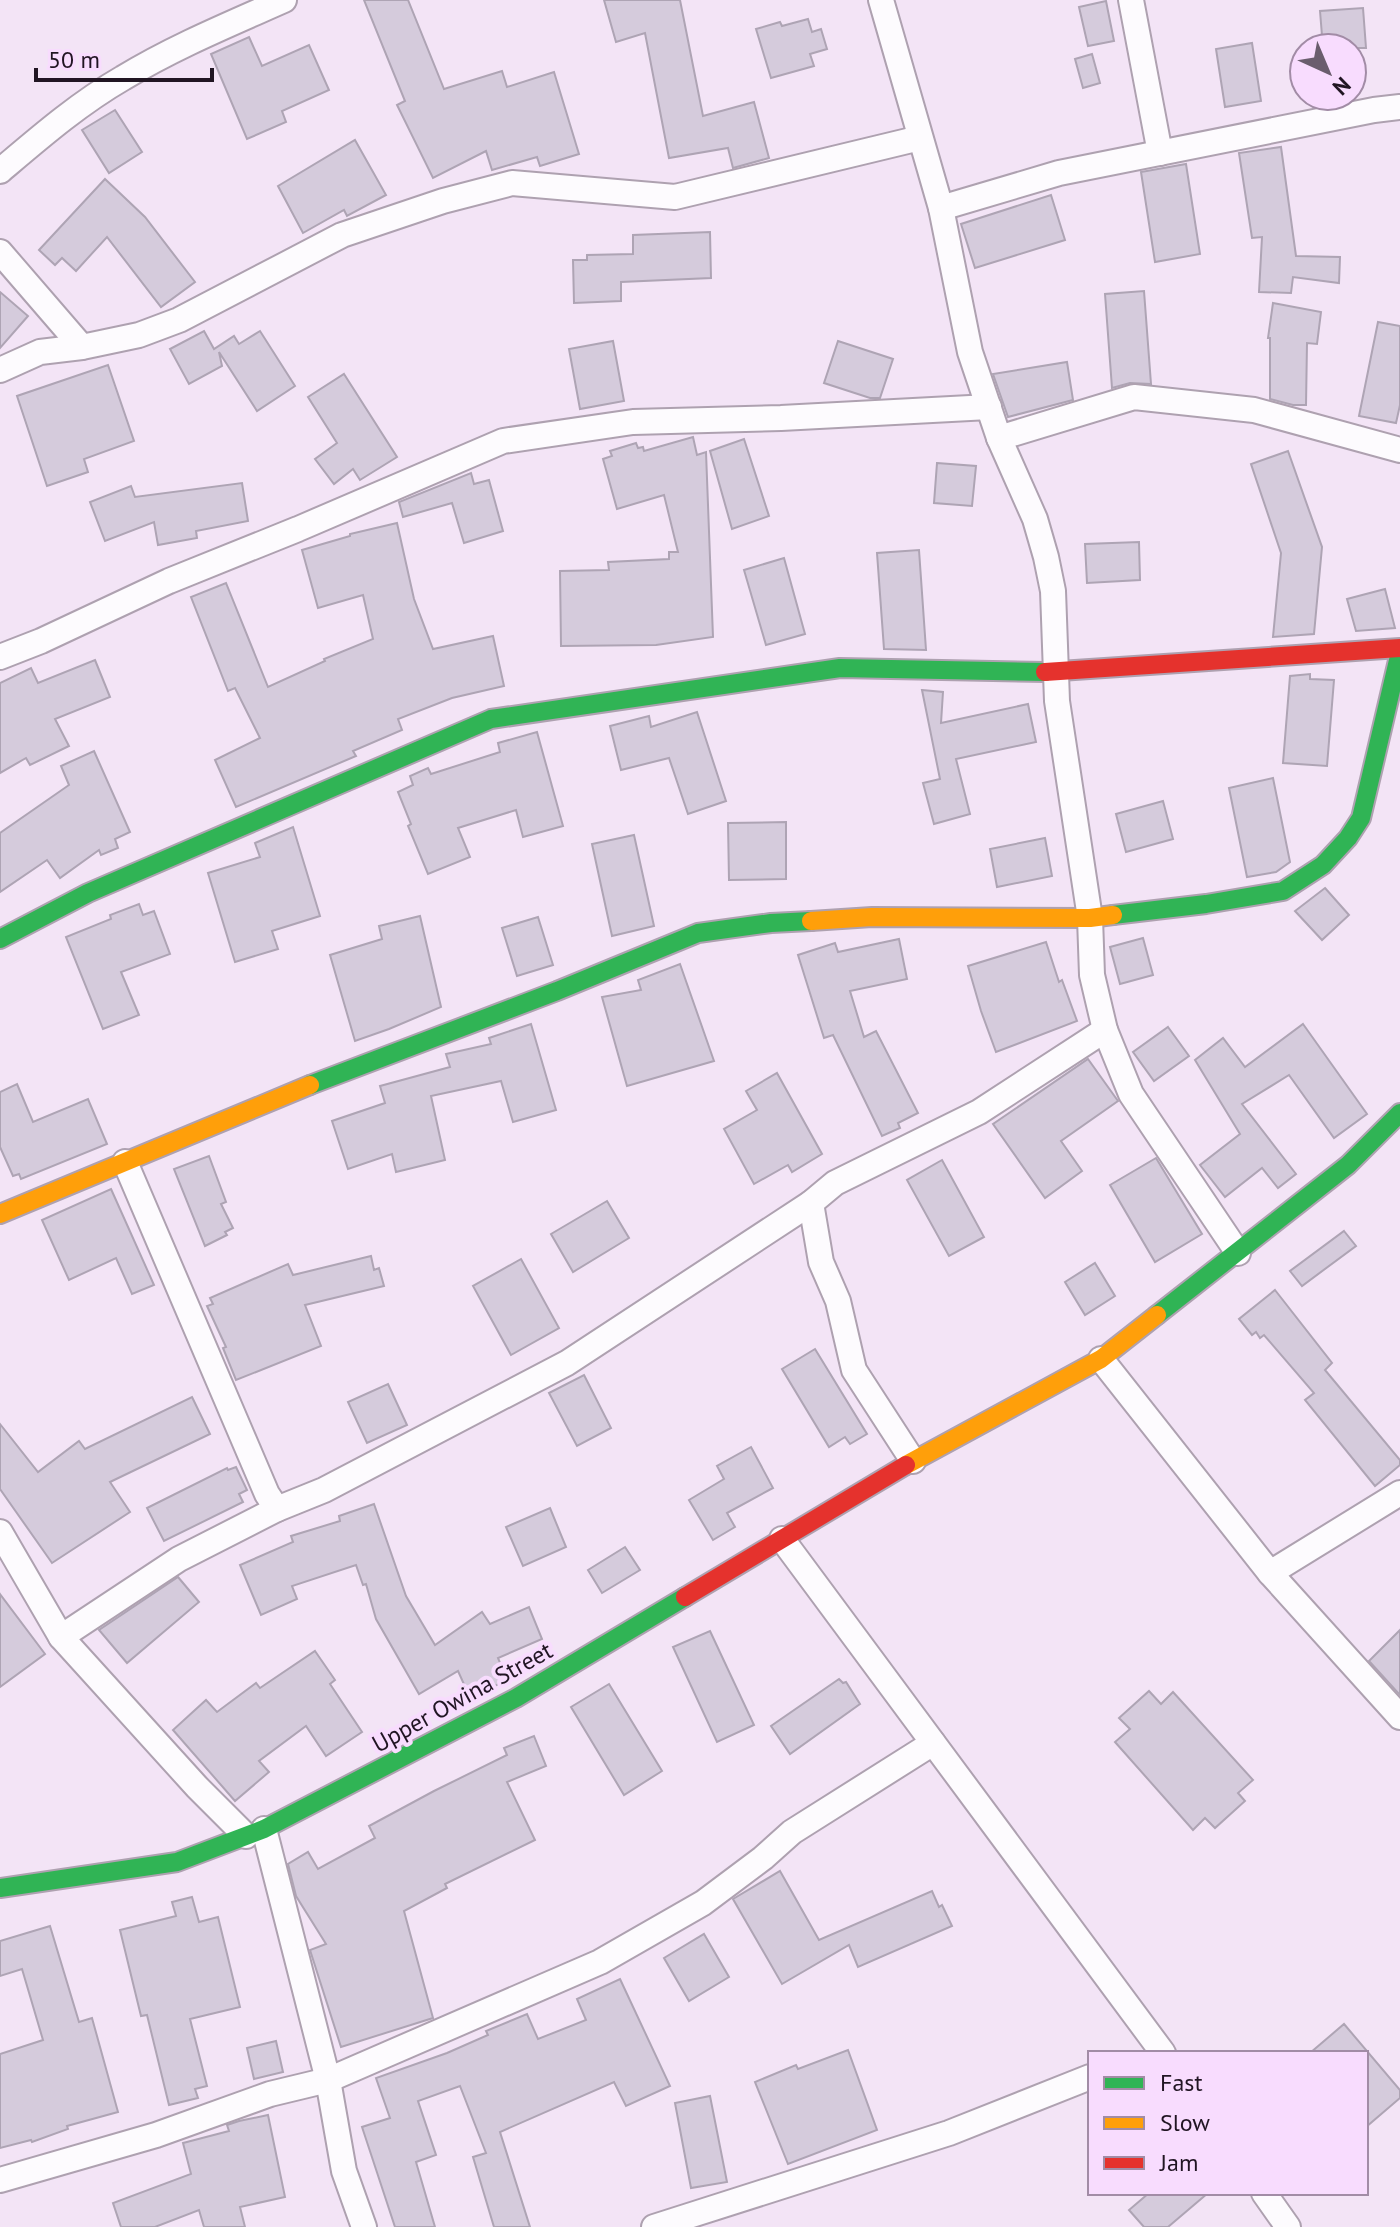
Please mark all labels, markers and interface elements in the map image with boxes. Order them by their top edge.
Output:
scale bar [36,32,212,82]
north arrow [1288,32,1368,112]
text: 50 m [48,44,100,75]
text: N [1327,71,1357,101]
street label: Upper Owina Street [366,1635,558,1759]
legend [1088,2051,1368,2195]
text: Fast [1160,2067,1203,2098]
text: Slow [1160,2107,1210,2138]
text: Jam [1159,2147,1198,2178]

